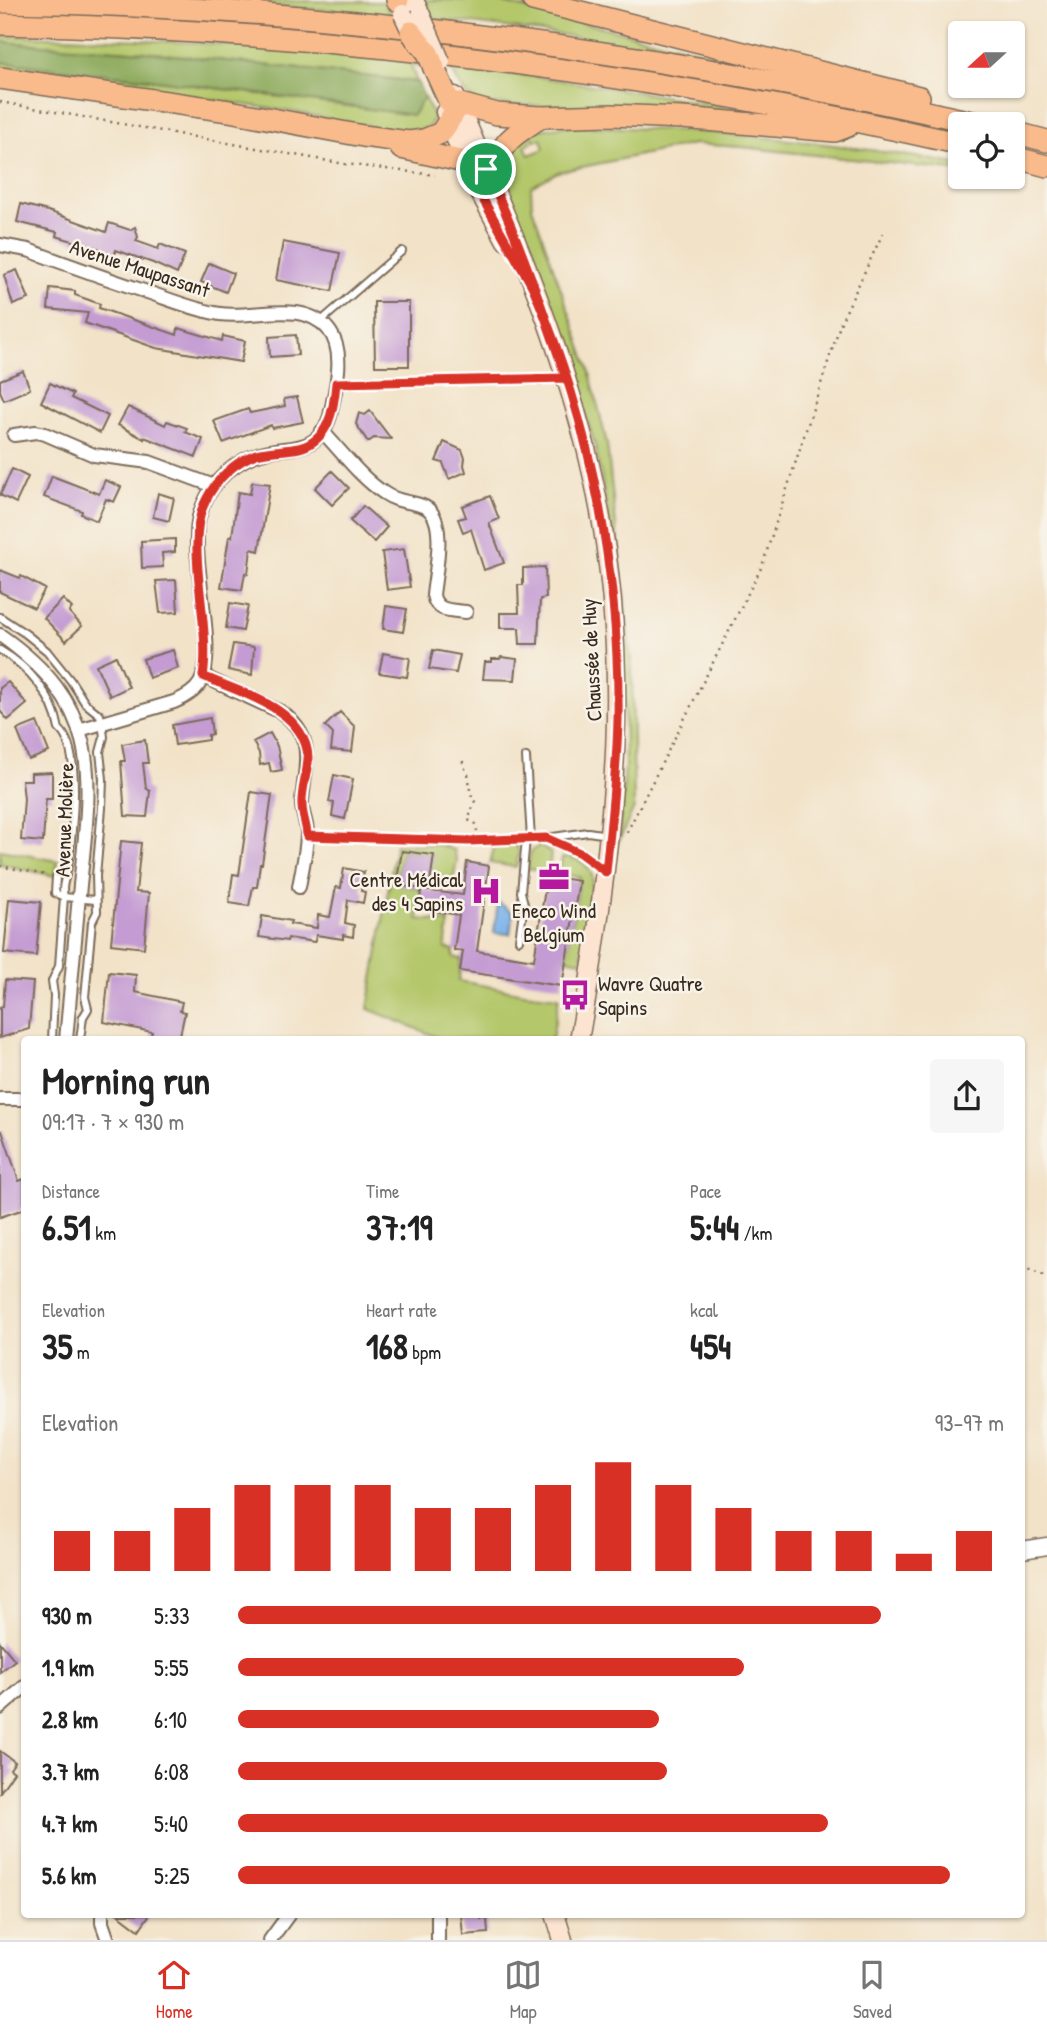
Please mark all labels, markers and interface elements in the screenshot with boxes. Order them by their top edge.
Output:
north arrow [948,21,1026,98]
map controls [948,21,1025,189]
button: locate [948,112,1025,189]
pin [456,139,516,199]
icon: arrive [467,150,505,188]
street label: Avenue Maupassant [66,232,214,305]
street label: Chaussée de Huy [573,598,609,722]
street label: Avenue Molière [48,762,80,878]
office icon: Eneco Wind Belgium [537,860,571,894]
place label: Centre Médical des 4 Sapins [349,865,463,918]
hospital icon: Centre Médical des 4 Sapins [469,874,503,908]
place label: Eneco Wind Belgium [512,896,596,949]
place label: Wavre Quatre Sapins [598,969,703,1022]
bus stop icon: Wavre Quatre Sapins [558,978,592,1012]
text: Morning run [42,1054,210,1106]
button: share [930,1059,1004,1133]
text: 09:17 · 7 × 930 m [42,1106,184,1137]
text: Distance [42,1178,100,1204]
text: Time [366,1178,400,1204]
text: Pace [690,1178,722,1204]
text: 6.51 [42,1204,91,1251]
text: 37:19 [366,1204,433,1251]
text: 5:44 [690,1204,739,1251]
text: km [91,1220,116,1246]
text: /km [739,1220,772,1246]
text: Elevation [42,1297,105,1323]
text: Heart rate [366,1297,437,1323]
text: kcal [690,1297,718,1323]
text: 35 [42,1323,73,1370]
text: 168 [366,1323,408,1370]
text: 454 [690,1323,731,1370]
text: m [73,1339,90,1365]
text: bpm [408,1339,441,1365]
text: Elevation [42,1407,118,1438]
text: 93–97 m [935,1407,1004,1438]
text: 930 m [42,1600,92,1631]
text: 5:33 [154,1600,190,1631]
text: 1.9 km [42,1652,94,1683]
text: 5:55 [154,1652,189,1683]
text: 2.8 km [42,1704,98,1735]
text: 6:10 [154,1704,187,1735]
text: 3.7 km [42,1756,99,1787]
text: 6:08 [154,1756,189,1787]
text: 4.7 km [42,1808,97,1839]
text: 5:40 [154,1808,188,1839]
text: 5.6 km [42,1860,96,1891]
text: 5:25 [154,1860,190,1891]
tab: Home [155,1956,193,2024]
tab: Map [504,1956,542,2024]
tab: Saved [853,1956,892,2024]

